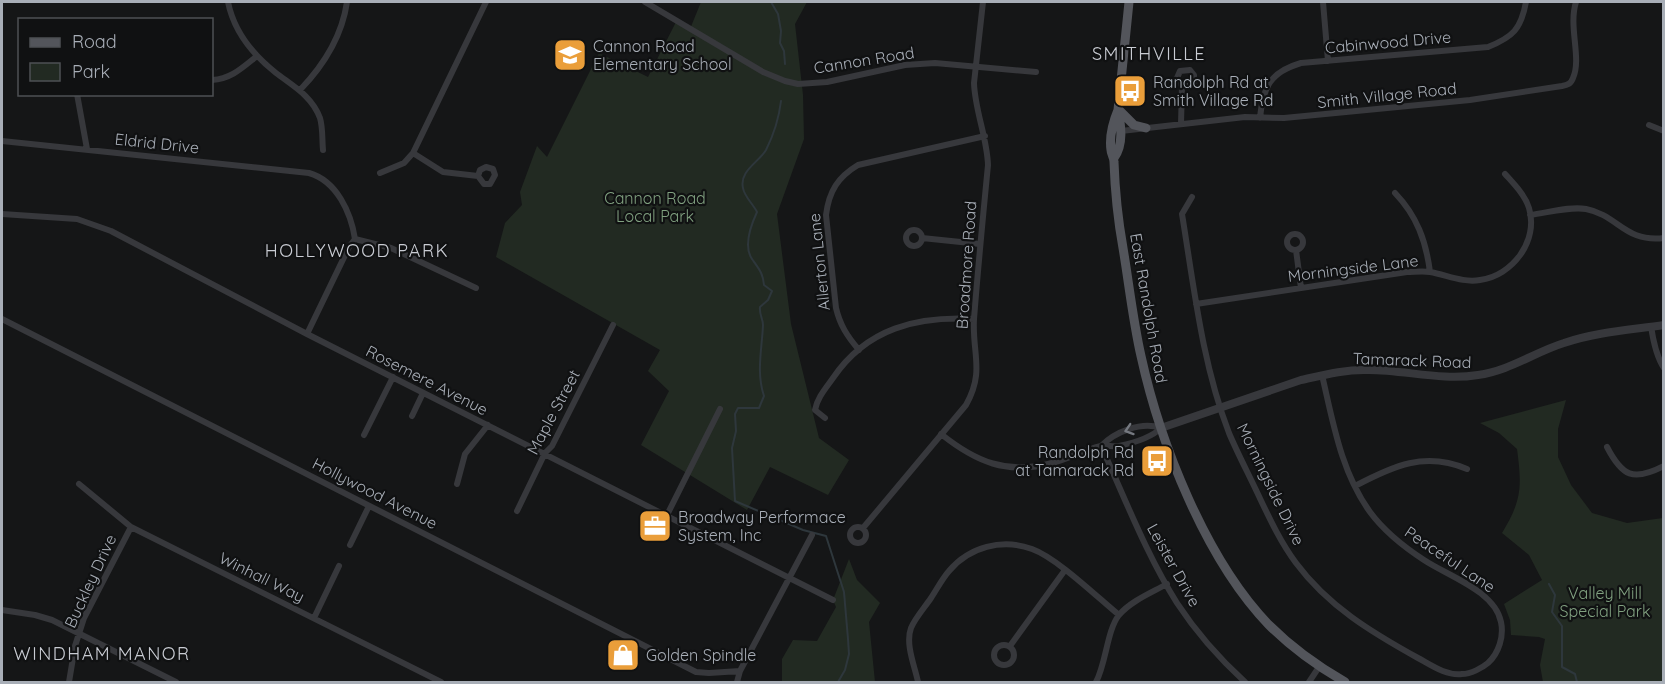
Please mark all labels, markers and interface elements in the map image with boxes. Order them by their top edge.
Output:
legend [18,18,213,96]
street label: Cabinwood Drive [1324,27,1452,57]
text: Road [72,30,117,53]
place label: Cannon Road Elementary School [593,36,732,74]
school or university icon: Cannon Road Elementary School [552,37,588,73]
street label: Cannon Road [812,42,916,78]
district label: SMITHVILLE [1092,42,1206,65]
text: Park [72,60,110,83]
place label: Randolph Rd at Smith Village Rd [1153,72,1273,110]
bus stop icon: Randolph Rd at Smith Village Rd [1112,73,1148,109]
street label: Smith Village Road [1316,78,1458,112]
street label: Eldrid Drive [114,129,200,157]
park label: Cannon Road Local Park [604,188,706,226]
street label: Broadmore Road [952,200,980,330]
street label: Allerton Lane [804,212,834,312]
street label: East Randolph Road [1126,232,1172,384]
district label: HOLLYWOOD PARK [265,239,449,262]
street label: Morningside Lane [1287,250,1419,286]
street label: Rosemere Avenue [363,341,491,419]
street label: Tamarack Road [1352,348,1472,372]
street label: Maple Street [522,366,584,458]
street label: Morningside Drive [1233,420,1309,548]
one-way arrow [1124,423,1135,435]
place label: Randolph Rd at Tamarack Rd [1015,442,1134,480]
bus stop icon: Randolph Rd at Tamarack Rd [1139,443,1175,479]
street label: Hollywood Avenue [309,453,441,533]
place label: Broadway Performace System, Inc [678,507,846,545]
office icon: Broadway Performace System, Inc [637,508,673,544]
street label: Leister Drive [1143,520,1205,610]
street label: Peaceful Lane [1401,521,1499,597]
street label: Buckley Drive [60,531,120,631]
street label: Winhall Way [216,548,308,606]
park label: Valley Mill Special Park [1559,583,1651,621]
shop icon: Golden Spindle [605,637,641,673]
district label: WINDHAM MANOR [13,642,191,665]
place label: Golden Spindle [646,645,756,665]

